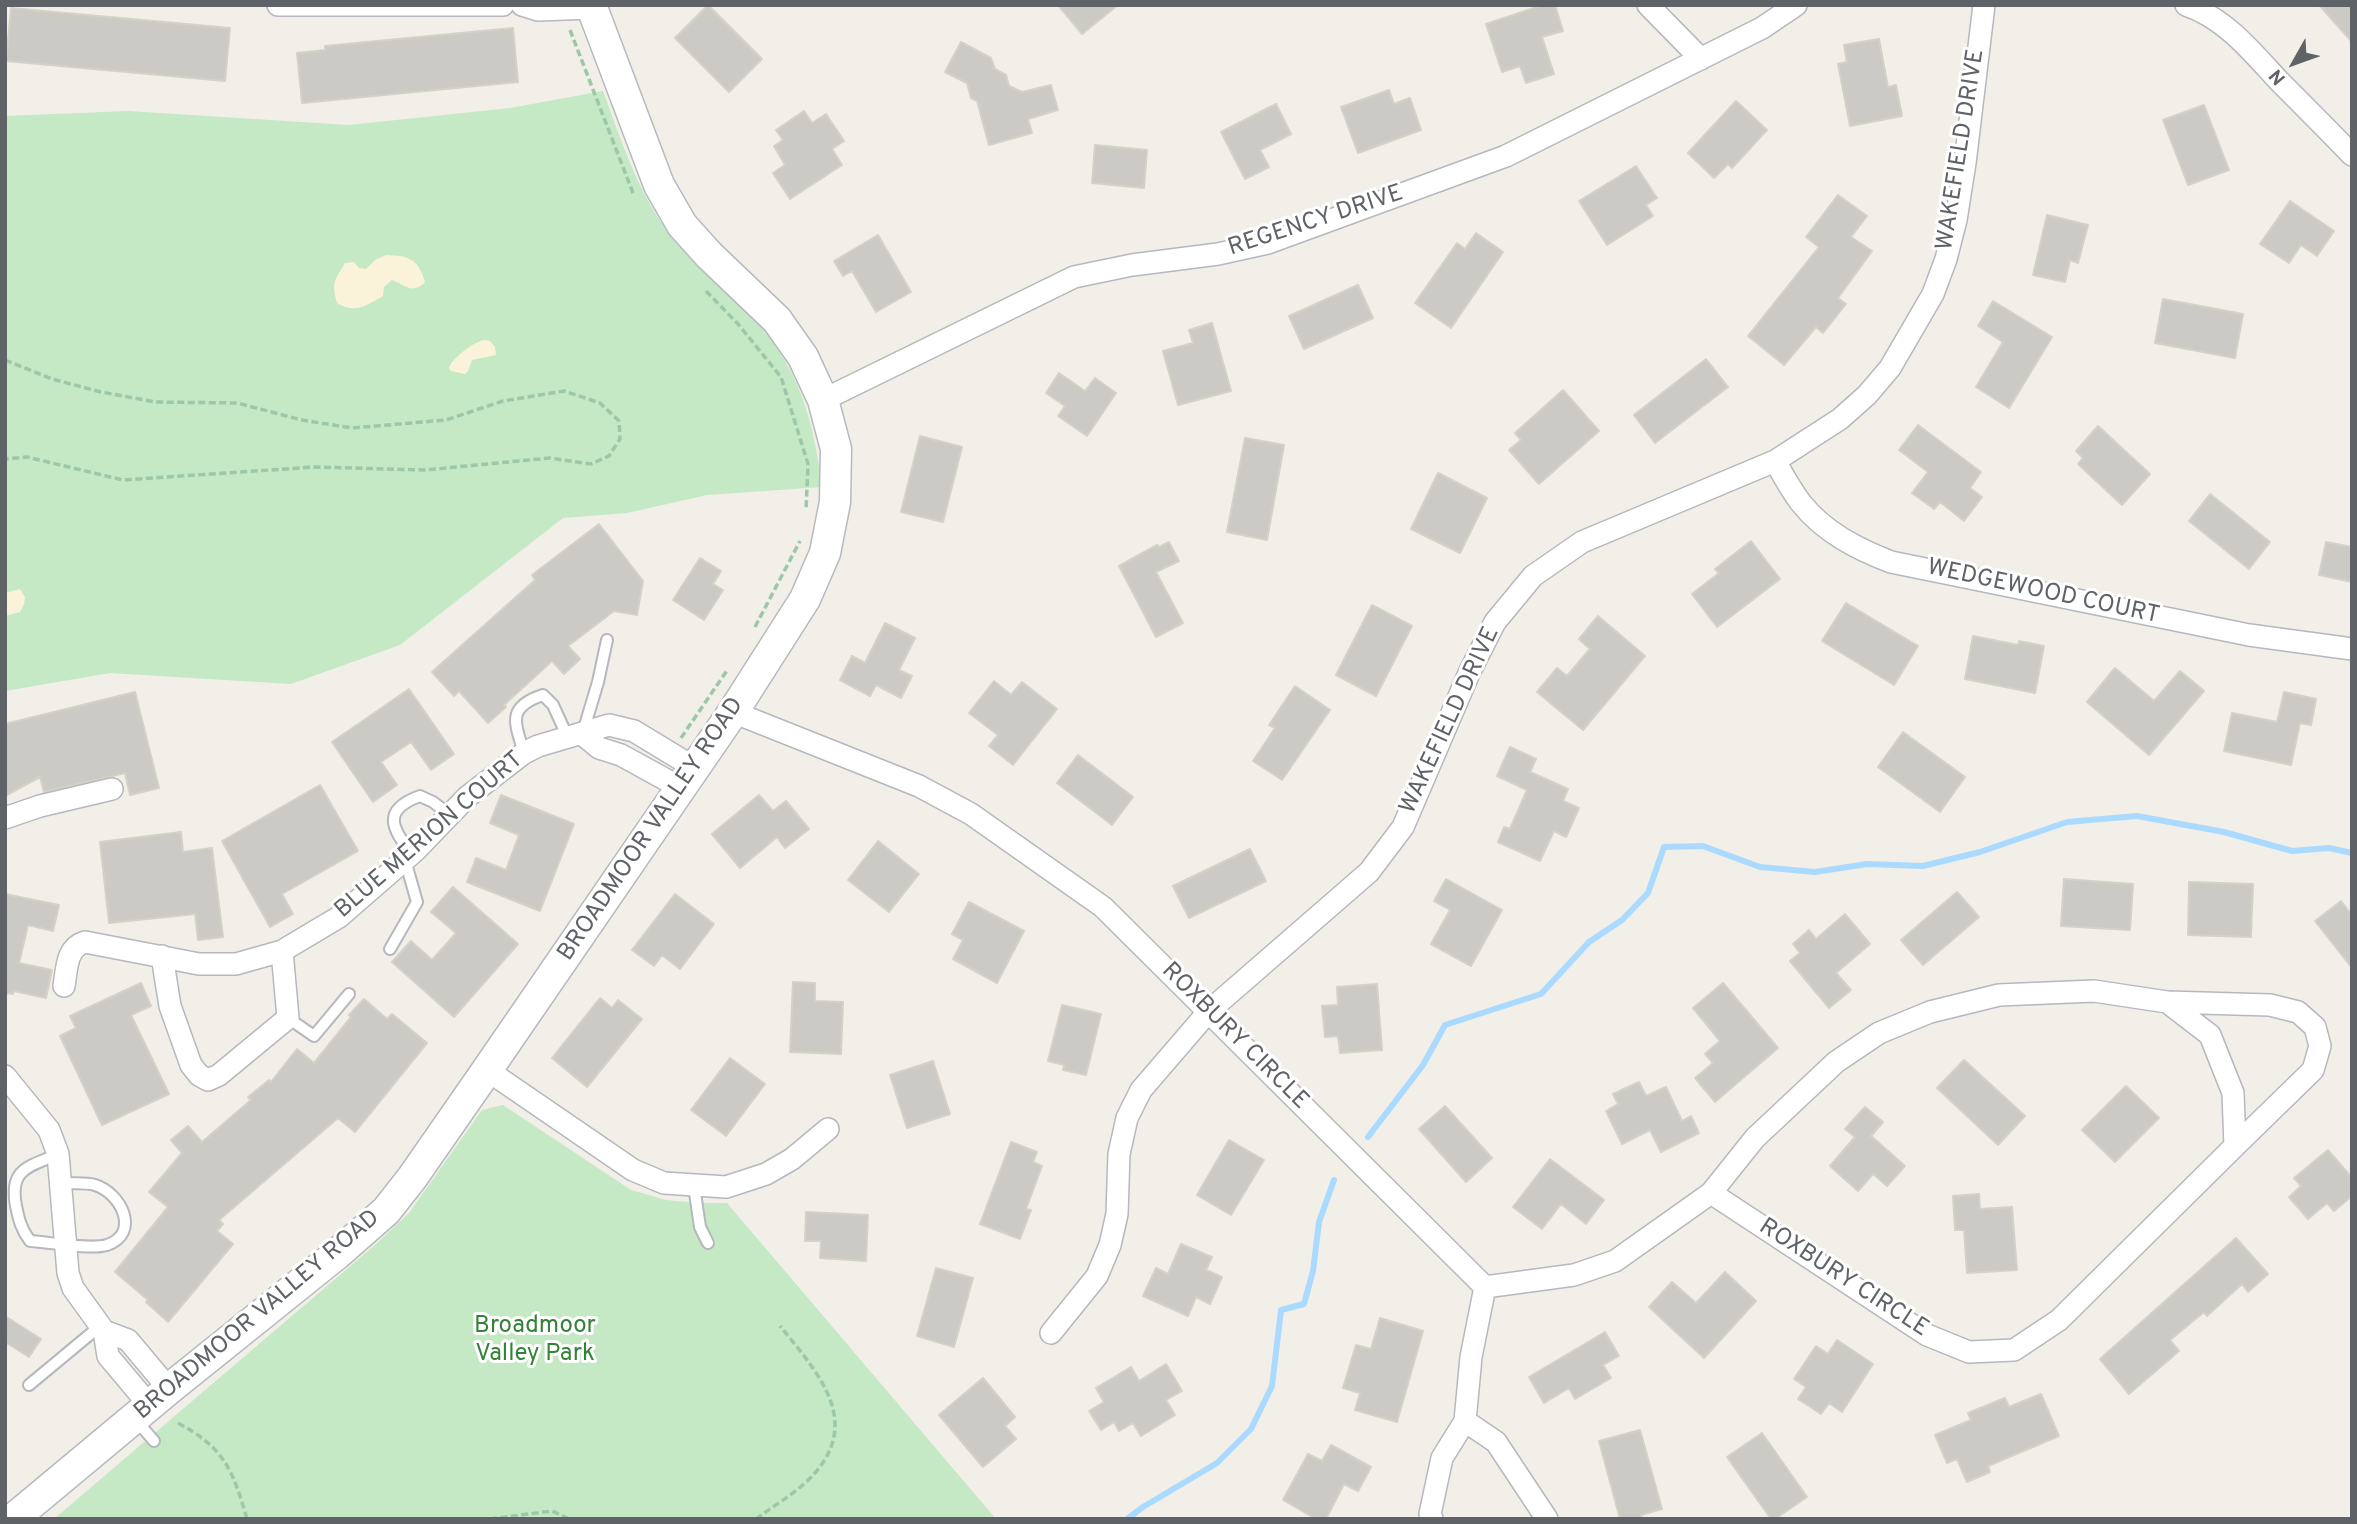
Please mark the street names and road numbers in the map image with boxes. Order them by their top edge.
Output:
street label: WAKEFIELD DRIVE [1932,47,1992,253]
street label: REGENCY DRIVE [1225,180,1407,264]
street label: WEDGEWOOD COURT [1924,554,2162,632]
street label: WAKEFIELD DRIVE [1395,623,1507,819]
street label: BROADMOOR VALLEY ROAD [553,693,751,967]
street label: BLUE MERION COURT [330,746,530,926]
street label: ROXBURY CIRCLE [1154,957,1314,1117]
street label: BROADMOOR VALLEY ROAD [129,1205,387,1427]
street label: ROXBURY CIRCLE [1753,1213,1933,1345]

